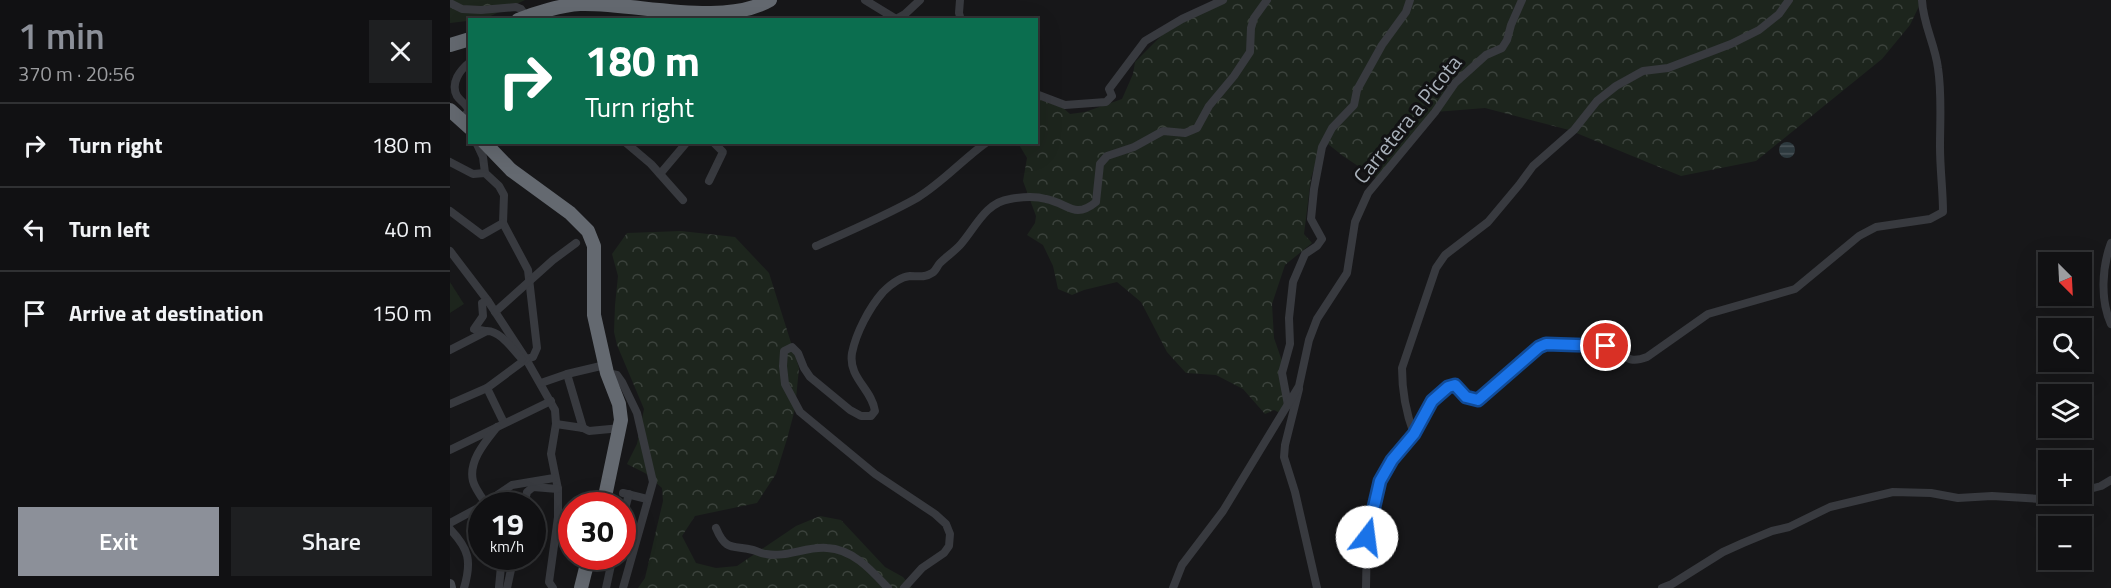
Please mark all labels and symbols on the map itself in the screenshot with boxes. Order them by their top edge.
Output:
street label: Carretera a Picota [1345,47,1469,190]
north arrow [2038,252,2092,306]
pin [1580,320,1631,371]
speed limit sign: 30 [558,492,636,570]
position arrow [1335,505,1399,569]

